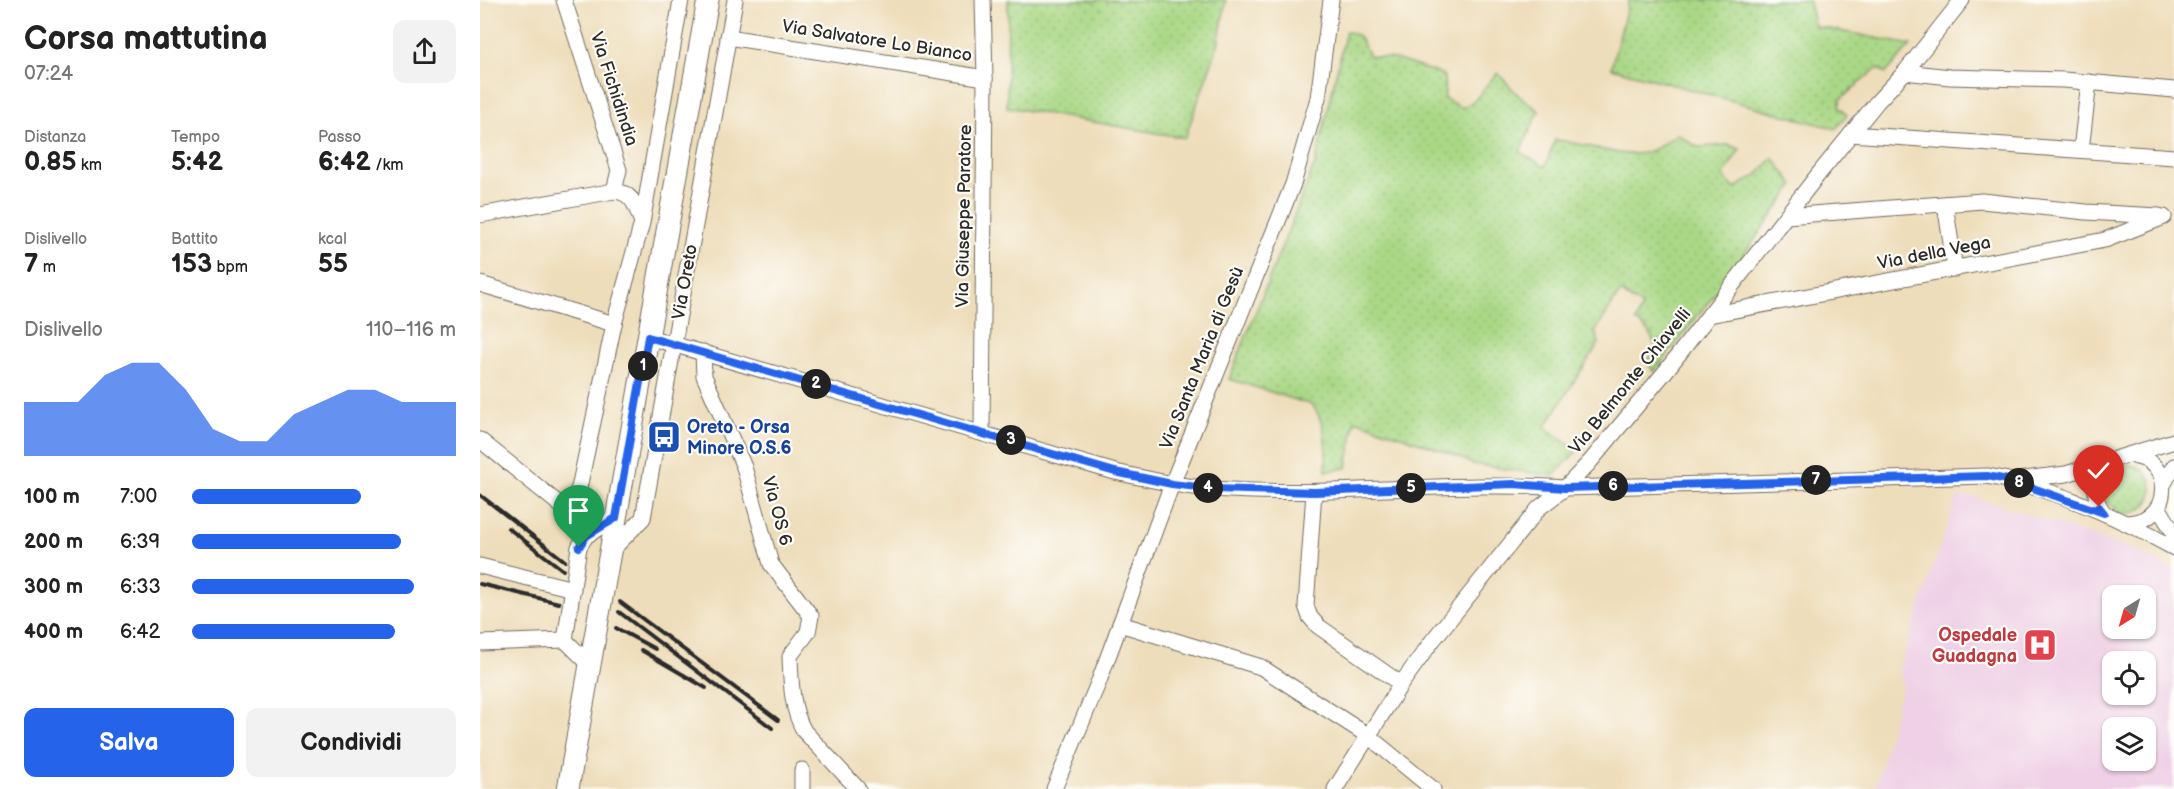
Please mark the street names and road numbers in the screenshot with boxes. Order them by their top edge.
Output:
street label: Via Salvatore Lo Bianco [780,16,974,66]
street label: Via Fichidindia [586,29,642,149]
street label: Via Giuseppe Paratore [952,124,976,308]
street label: Via della Vega [1876,232,1992,274]
street label: Via Oreto [668,243,702,321]
street label: Via Santa Maria di Gesù [1156,264,1248,452]
street label: Via Belmonte Chiavelli [1565,304,1695,458]
street label: Via OS 6 [758,474,796,548]

